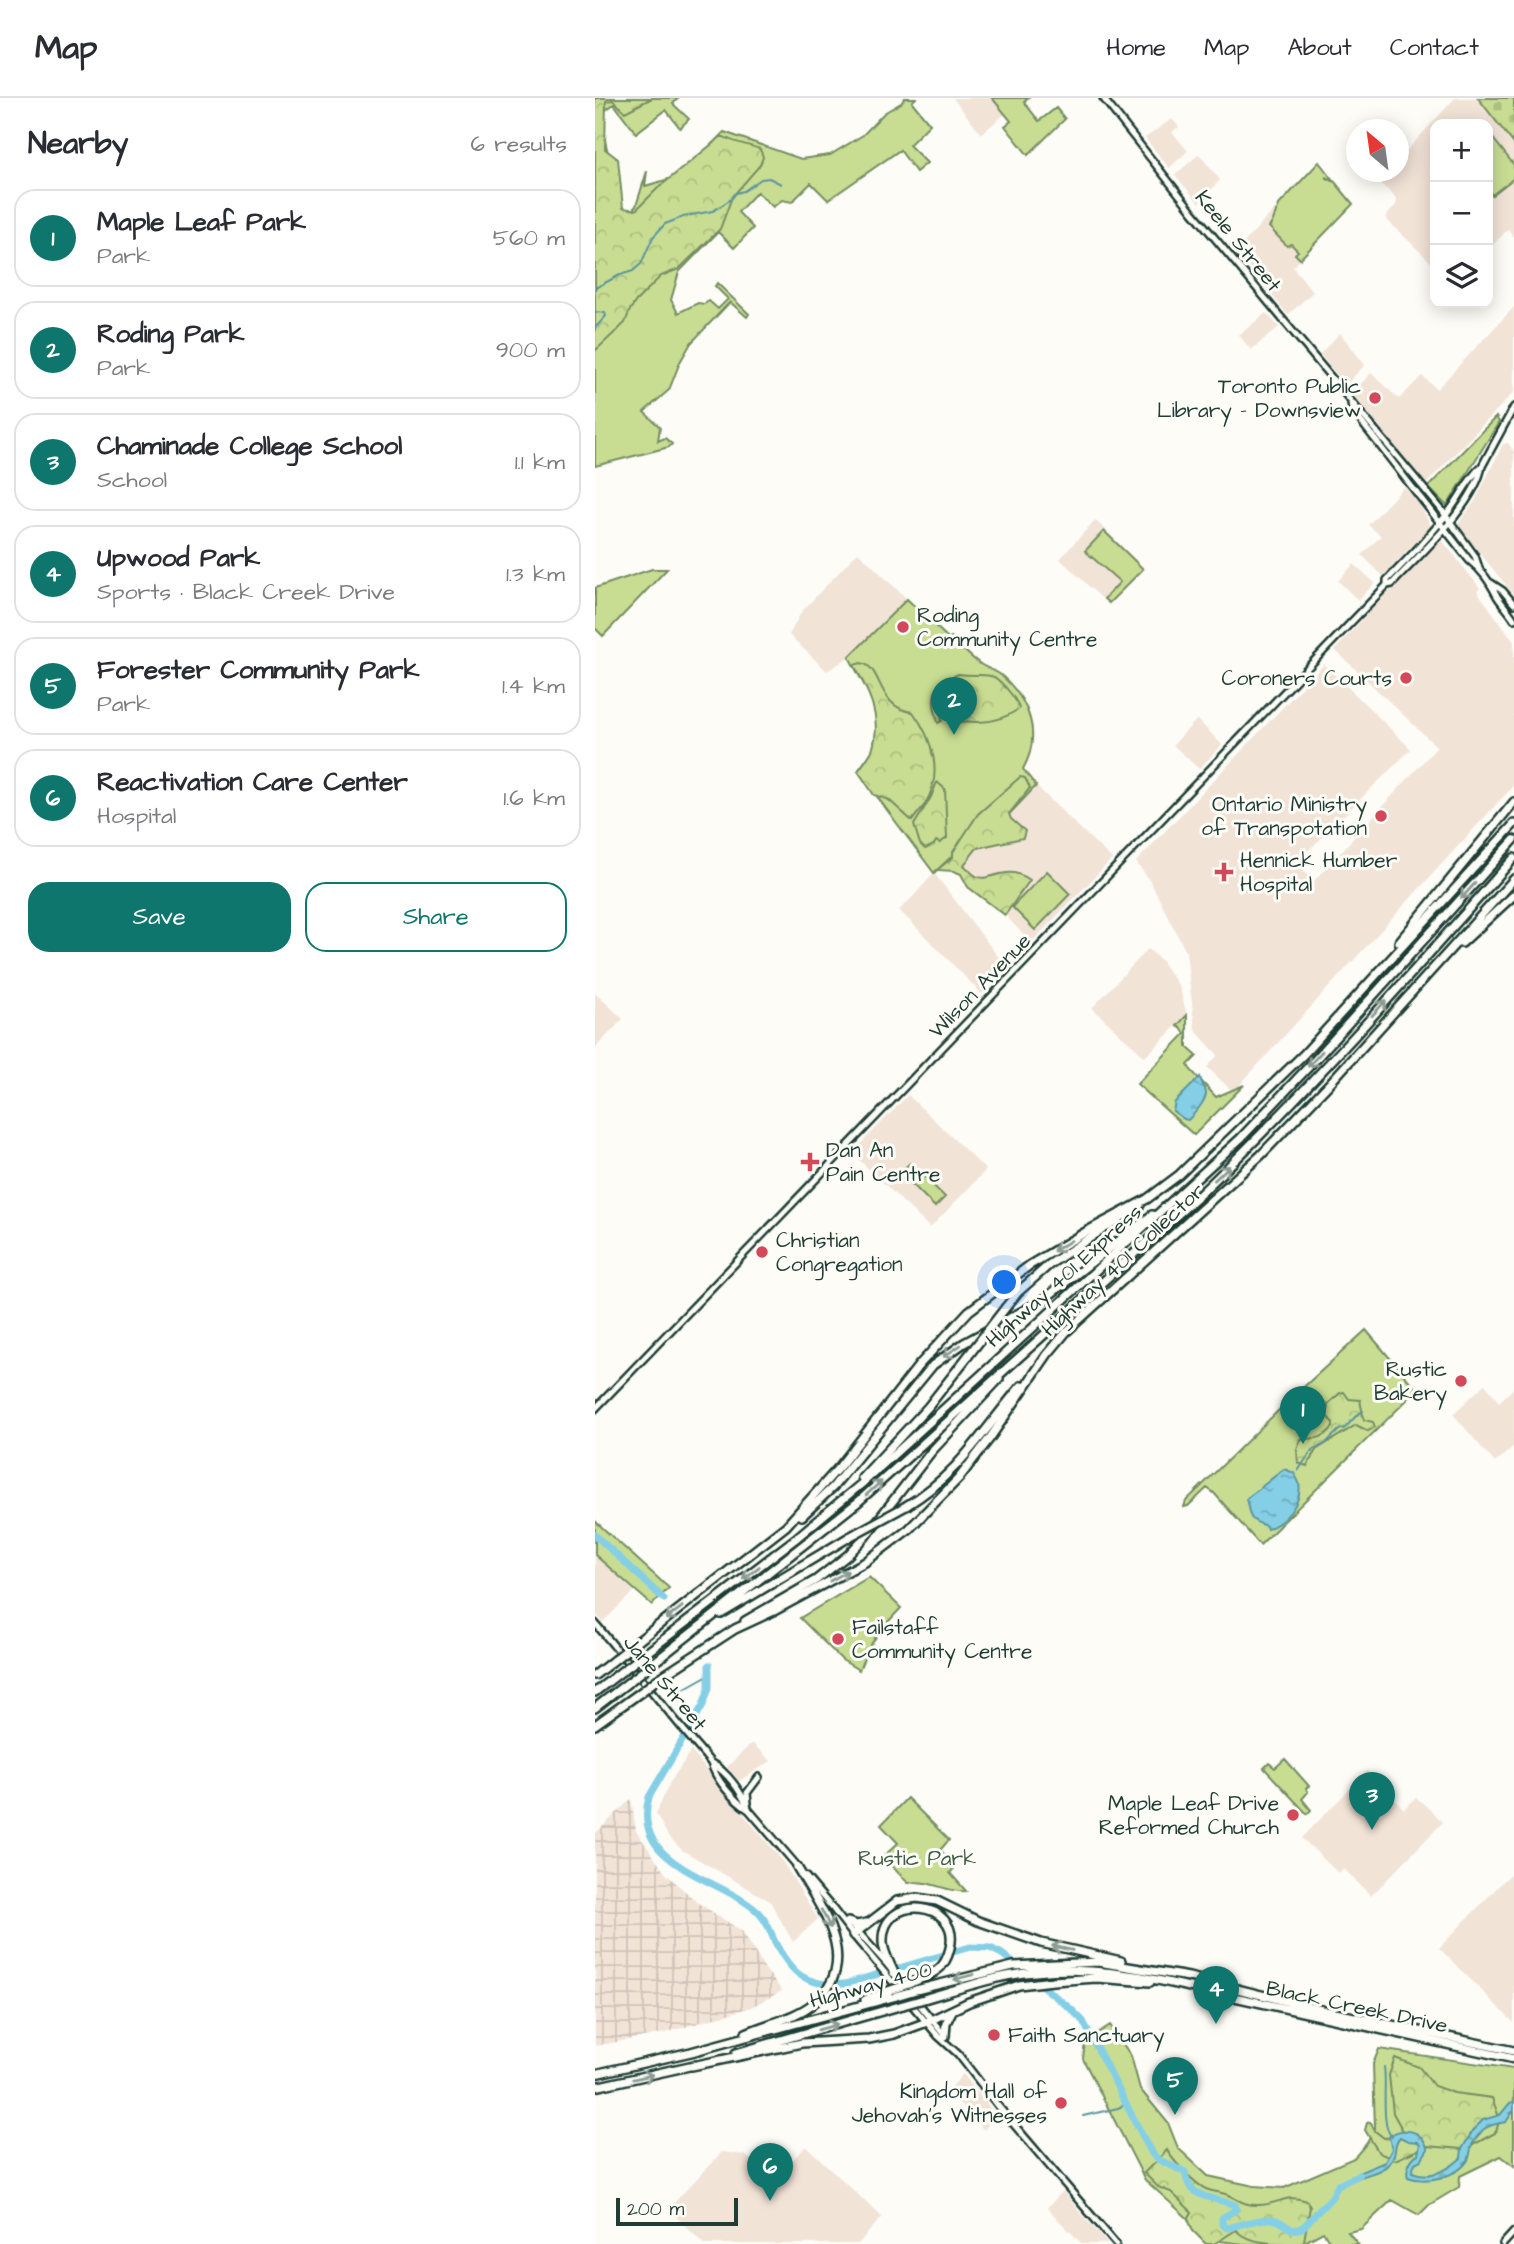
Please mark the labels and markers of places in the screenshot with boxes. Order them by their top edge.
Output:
place label: Toronto Public Library - Downsview [1157,372,1361,427]
marker: Toronto Public Library - Downsview [1367,390,1383,406]
place label: Roding Community Centre [917,601,1097,656]
marker: Roding Community Centre [895,619,911,635]
place label: Coroners Courts [1222,664,1392,693]
marker: Coroners Courts [1398,670,1414,686]
pin: 2 [931,677,977,735]
place label: Ontario Ministry of Transpotation [1201,790,1367,844]
marker: Ontario Ministry of Transpotation [1373,808,1389,824]
place label: Hennick Humber Hospital [1240,846,1398,900]
marker: Hennick Humber Hospital [1214,862,1234,882]
place label: Dan An Pain Centre [826,1136,940,1189]
marker: Dan An Pain Centre [800,1152,820,1172]
place label: Christian Congregation [776,1226,902,1281]
marker: Christian Congregation [754,1244,770,1260]
place label: Rustic Bakery [1374,1355,1447,1410]
marker: Rustic Bakery [1453,1373,1469,1389]
pin: 1 [1280,1386,1326,1444]
place label: Failstaff Community Centre [852,1613,1032,1668]
marker: Failstaff Community Centre [830,1631,846,1647]
pin: 3 [1349,1772,1395,1830]
place label: Maple Leaf Drive Reformed Church [1099,1789,1280,1842]
marker: Maple Leaf Drive Reformed Church [1285,1807,1301,1823]
pin: 4 [1193,1966,1239,2024]
place label: Faith Sanctuary [1008,2021,1165,2052]
marker: Faith Sanctuary [986,2027,1002,2043]
pin: 5 [1152,2057,1198,2115]
place label: Kingdom Hall of Jehovah's Witnesses [852,2077,1048,2130]
marker: Kingdom Hall of Jehovah's Witnesses [1053,2095,1069,2111]
pin: 6 [747,2143,793,2201]

